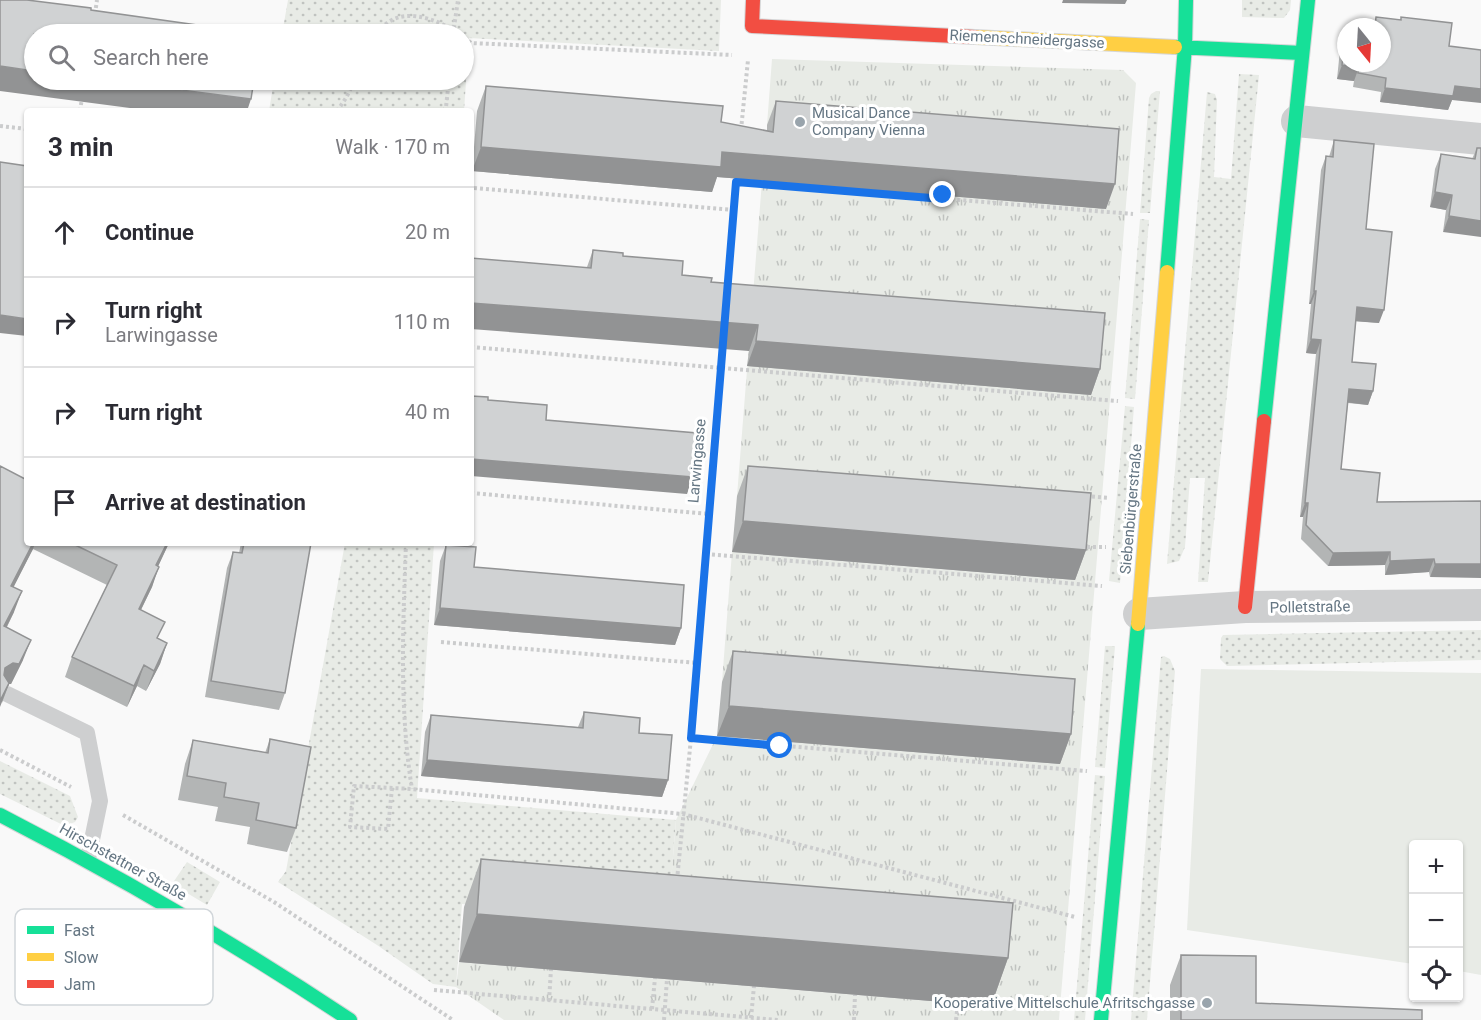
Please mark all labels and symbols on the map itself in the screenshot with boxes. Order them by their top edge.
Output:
north arrow [1337,18,1391,72]
street label: Riemenschneidergasse [949,26,1105,52]
place label: Musical Dance Company Vienna [812,104,925,139]
marker: Musical Dance Company Vienna [793,115,807,129]
route end [929,181,955,207]
street label: Larwingasse [684,418,710,504]
street label: Siebenbürgerstraße [1116,443,1146,575]
street label: Polletstraße [1270,597,1350,617]
route start [766,732,792,758]
street label: Hirschstettner Straße [56,820,190,904]
legend [15,909,213,1005]
text: Fast [64,921,95,940]
text: Slow [64,948,99,967]
text: Jam [64,975,96,994]
place label: Kooperative Mittelschule Afritschgasse [934,994,1195,1012]
marker: Kooperative Mittelschule Afritschgasse [1200,996,1214,1010]

